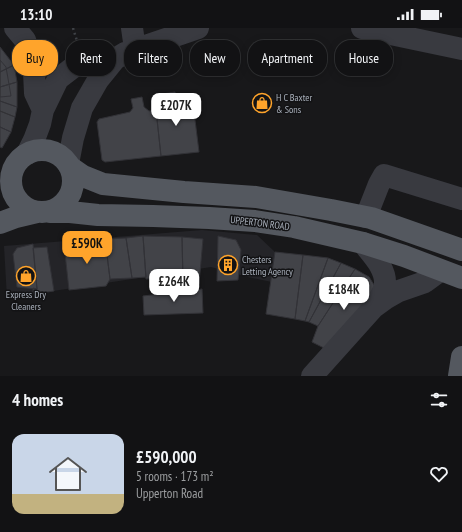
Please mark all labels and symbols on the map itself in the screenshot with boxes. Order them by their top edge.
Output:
place label: H C Baxter & Sons [276,91,312,116]
shop icon: H C Baxter & Sons [251,92,273,114]
pin: £207K [148,93,204,127]
street label: UPPERTON ROAD [230,213,290,233]
pin: £590K [59,231,115,265]
place label: Chesters Letting Agency [242,253,293,278]
building icon: Chesters Letting Agency [217,254,239,276]
shop icon: Express Dry Cleaners [15,265,37,287]
pin: £264K [146,269,202,303]
pin: £184K [316,277,372,311]
place label: Express Dry Cleaners [6,288,46,313]

